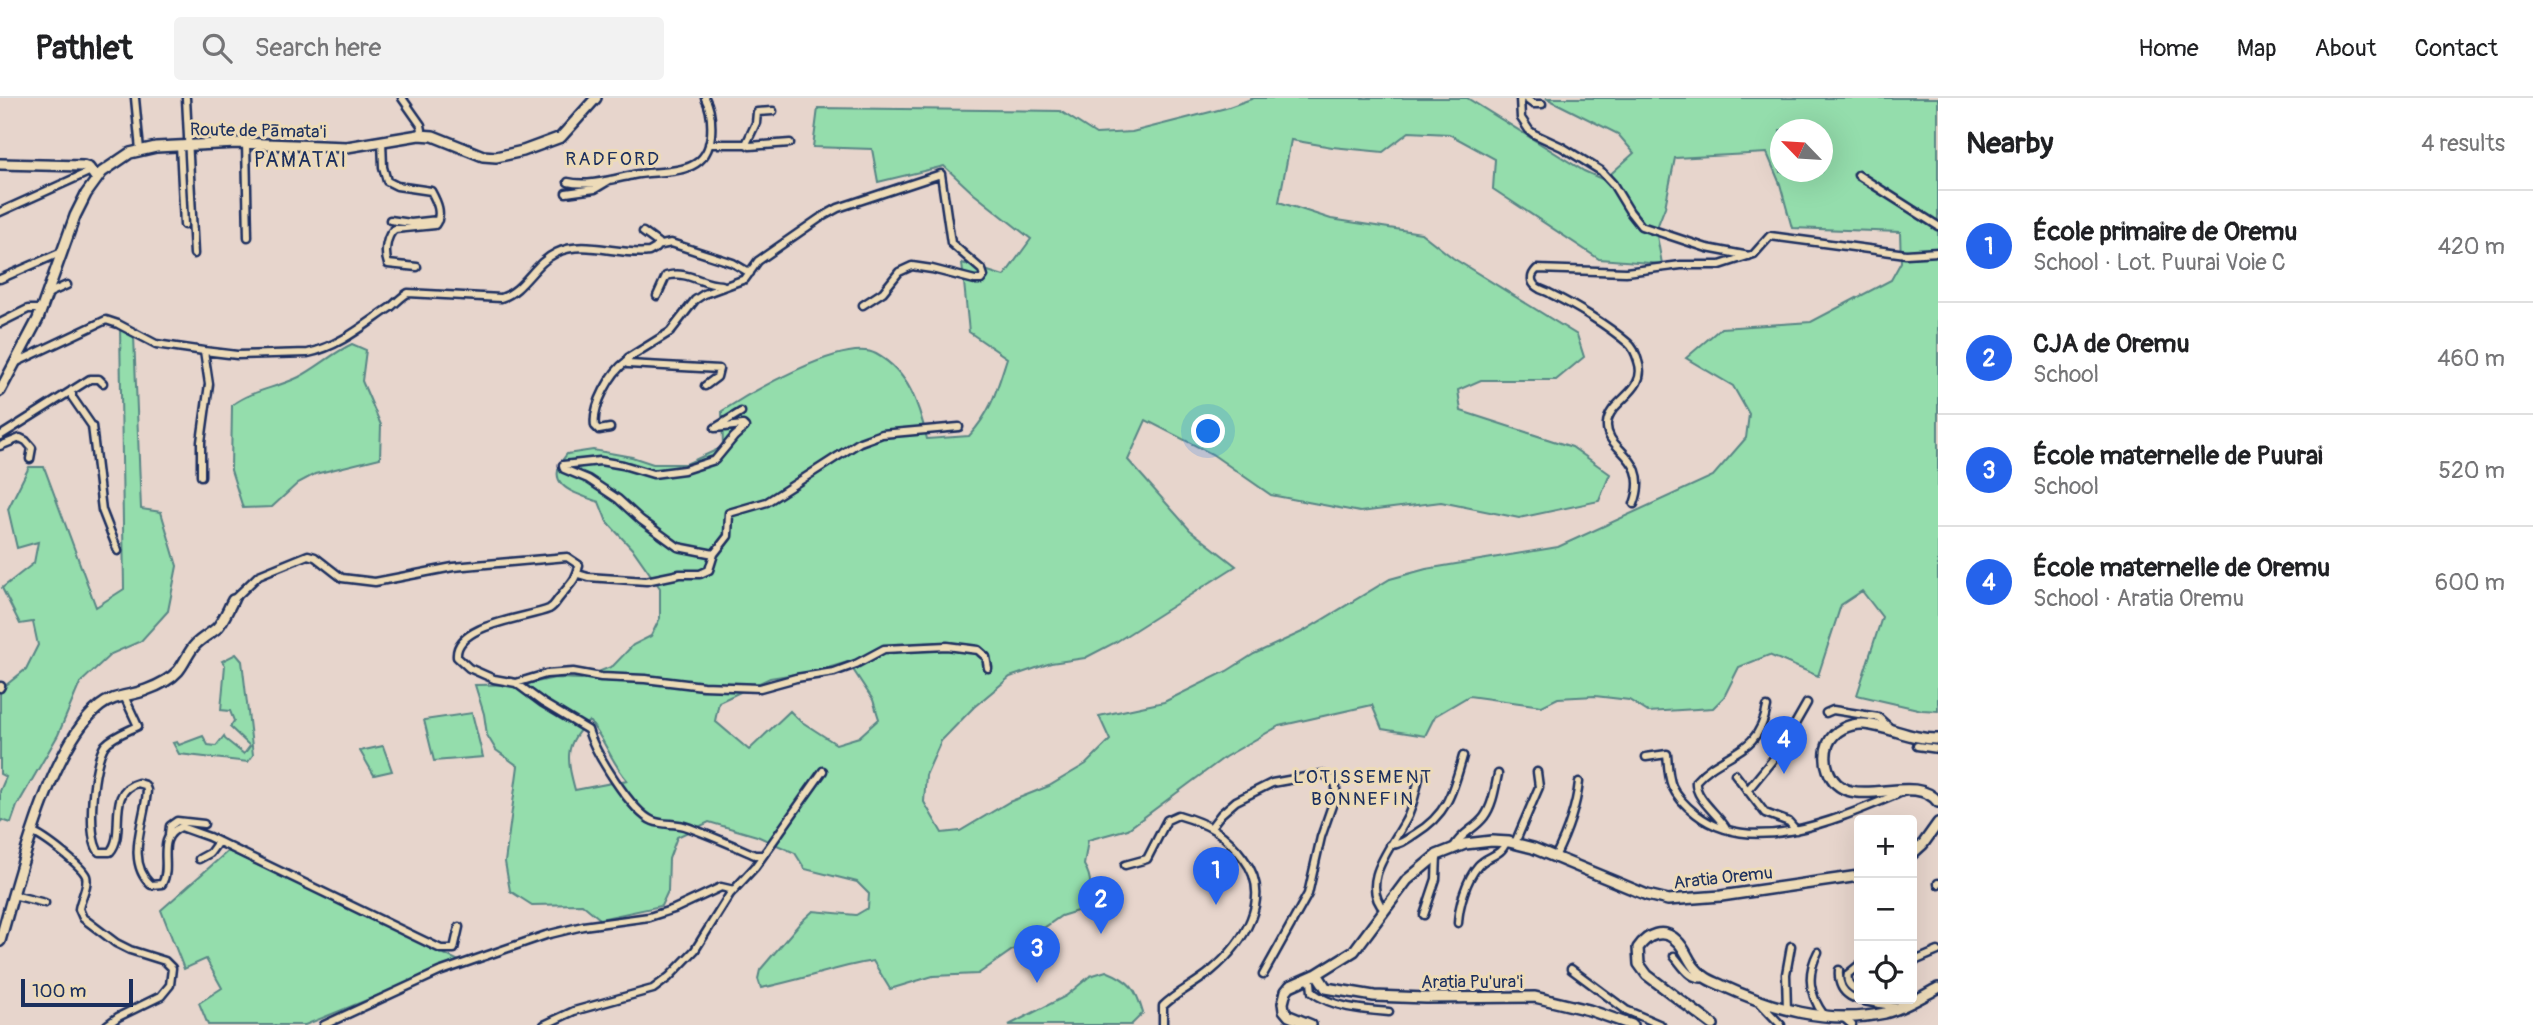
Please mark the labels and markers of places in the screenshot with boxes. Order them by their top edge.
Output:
pin: 4 [1761,716,1807,774]
pin: 1 [1193,847,1239,905]
pin: 2 [1078,876,1124,934]
pin: 3 [1014,925,1060,983]

